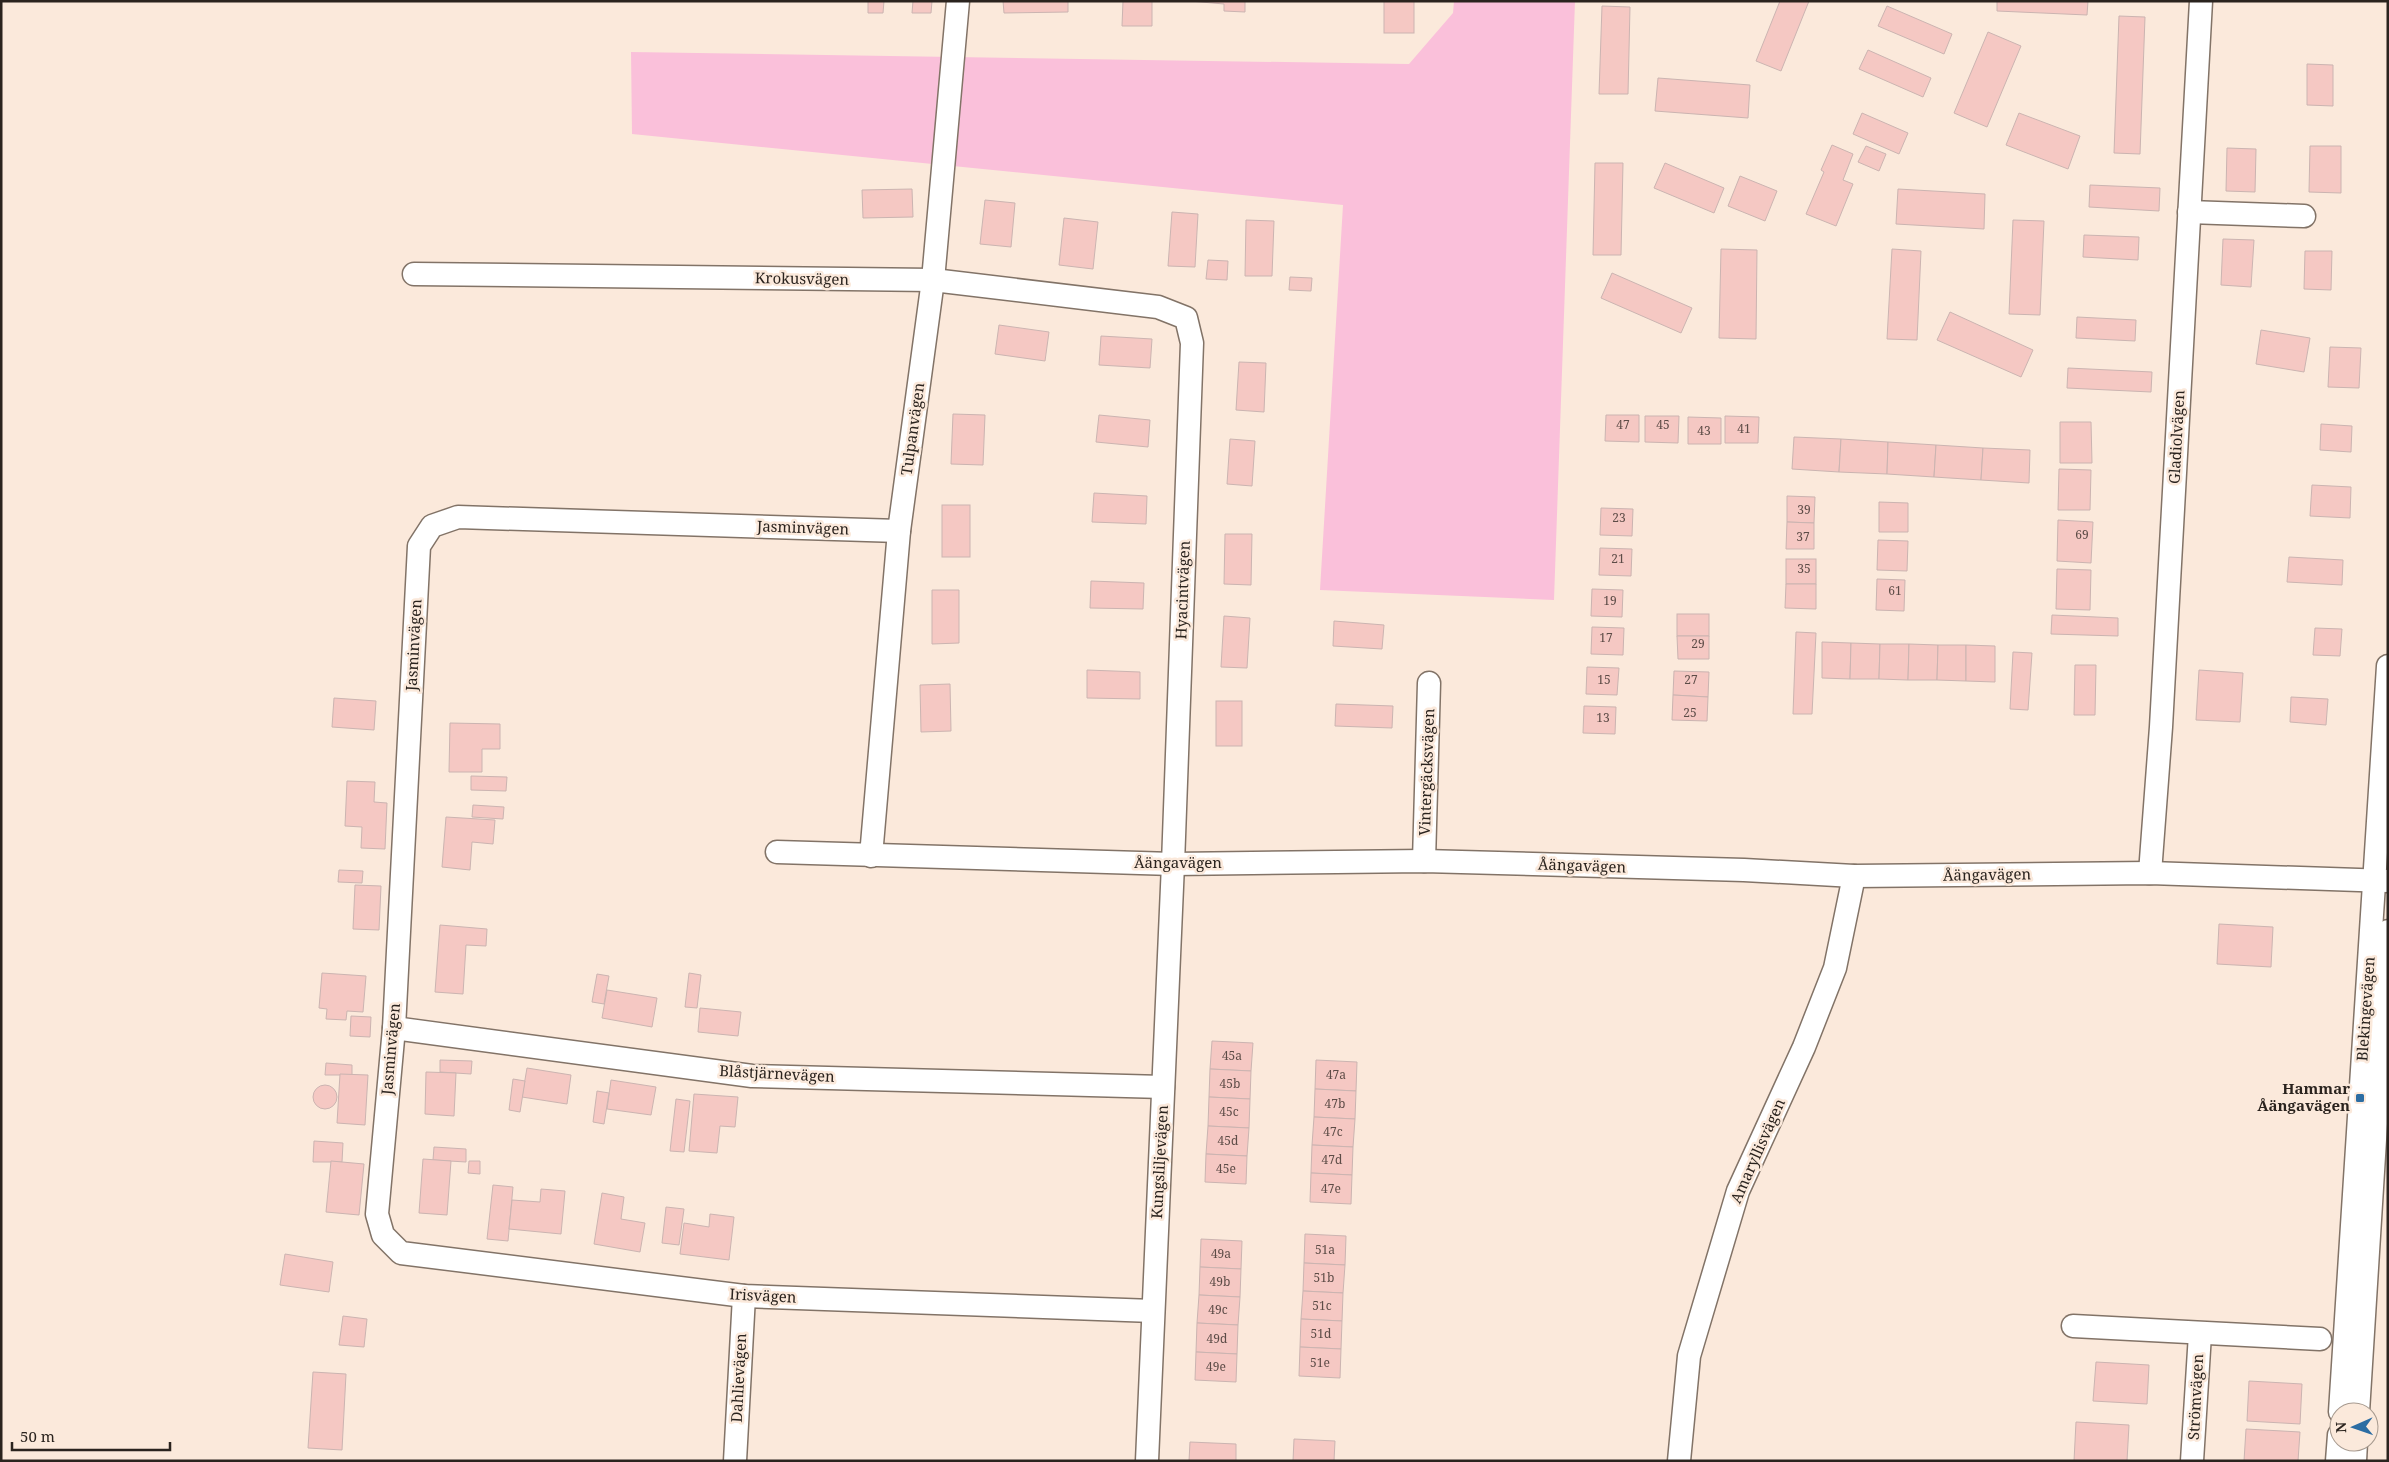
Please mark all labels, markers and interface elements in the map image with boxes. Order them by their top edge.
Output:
street label: Krokusvägen [755,267,850,289]
street label: Tulpanvägen [896,381,928,477]
street label: Gladiolvägen [2164,389,2188,484]
house number: 47 [1616,416,1630,433]
house number: 45 [1656,416,1670,433]
house number: 41 [1737,420,1751,437]
house number: 43 [1697,422,1711,439]
house number: 39 [1797,501,1811,518]
house number: 23 [1612,509,1626,526]
street label: Jasminvägen [756,515,850,539]
house number: 69 [2075,526,2089,543]
house number: 37 [1796,528,1810,545]
street label: Hyacintvägen [1170,540,1194,640]
house number: 21 [1611,550,1625,567]
house number: 35 [1797,560,1811,577]
house number: 61 [1888,582,1902,599]
house number: 19 [1603,592,1617,609]
street label: Jasminvägen [401,598,425,692]
house number: 17 [1599,629,1613,646]
house number: 29 [1691,635,1705,652]
house number: 15 [1597,671,1611,688]
house number: 27 [1684,671,1698,688]
house number: 25 [1683,704,1697,721]
street label: Vintergäcksvägen [1414,708,1438,836]
house number: 13 [1596,709,1610,726]
street label: Åängavägen [1134,852,1222,872]
street label: Åängavägen [1538,853,1627,877]
street label: Åängavägen [1943,863,2032,885]
street label: Blekingevägen [2351,956,2379,1062]
street label: Jasminvägen [376,1002,404,1097]
house number: 45a [1222,1047,1242,1064]
street label: Blåstjärnevägen [719,1060,836,1086]
house number: 47a [1326,1066,1346,1083]
house number: 45b [1220,1075,1240,1092]
place label: Hammar Åängavägen [2257,1078,2350,1115]
marker: Hammar Åängavägen [2354,1092,2366,1104]
house number: 47b [1325,1095,1345,1112]
street label: Amaryllisvägen [1725,1095,1789,1206]
house number: 45c [1219,1103,1239,1120]
street label: Kungsliljevägen [1146,1104,1172,1219]
house number: 47c [1323,1123,1343,1140]
house number: 45d [1218,1132,1239,1149]
house number: 47d [1322,1151,1343,1168]
house number: 45e [1216,1160,1236,1177]
house number: 47e [1321,1180,1341,1197]
house number: 51a [1315,1241,1335,1258]
house number: 49a [1211,1245,1231,1262]
house number: 51b [1314,1269,1334,1286]
house number: 49b [1210,1273,1230,1290]
street label: Irisvägen [729,1283,797,1307]
house number: 51c [1312,1297,1332,1314]
house number: 49c [1208,1301,1228,1318]
house number: 51d [1311,1325,1332,1342]
house number: 49d [1207,1330,1228,1347]
street label: Dahlievägen [726,1333,750,1423]
street label: Strömvägen [2183,1353,2207,1441]
house number: 51e [1310,1354,1330,1371]
house number: 49e [1206,1358,1226,1375]
north arrow [2329,1402,2379,1452]
scale bar [12,1420,170,1452]
text: N [2331,1422,2350,1433]
text: 50 m [20,1426,55,1446]

